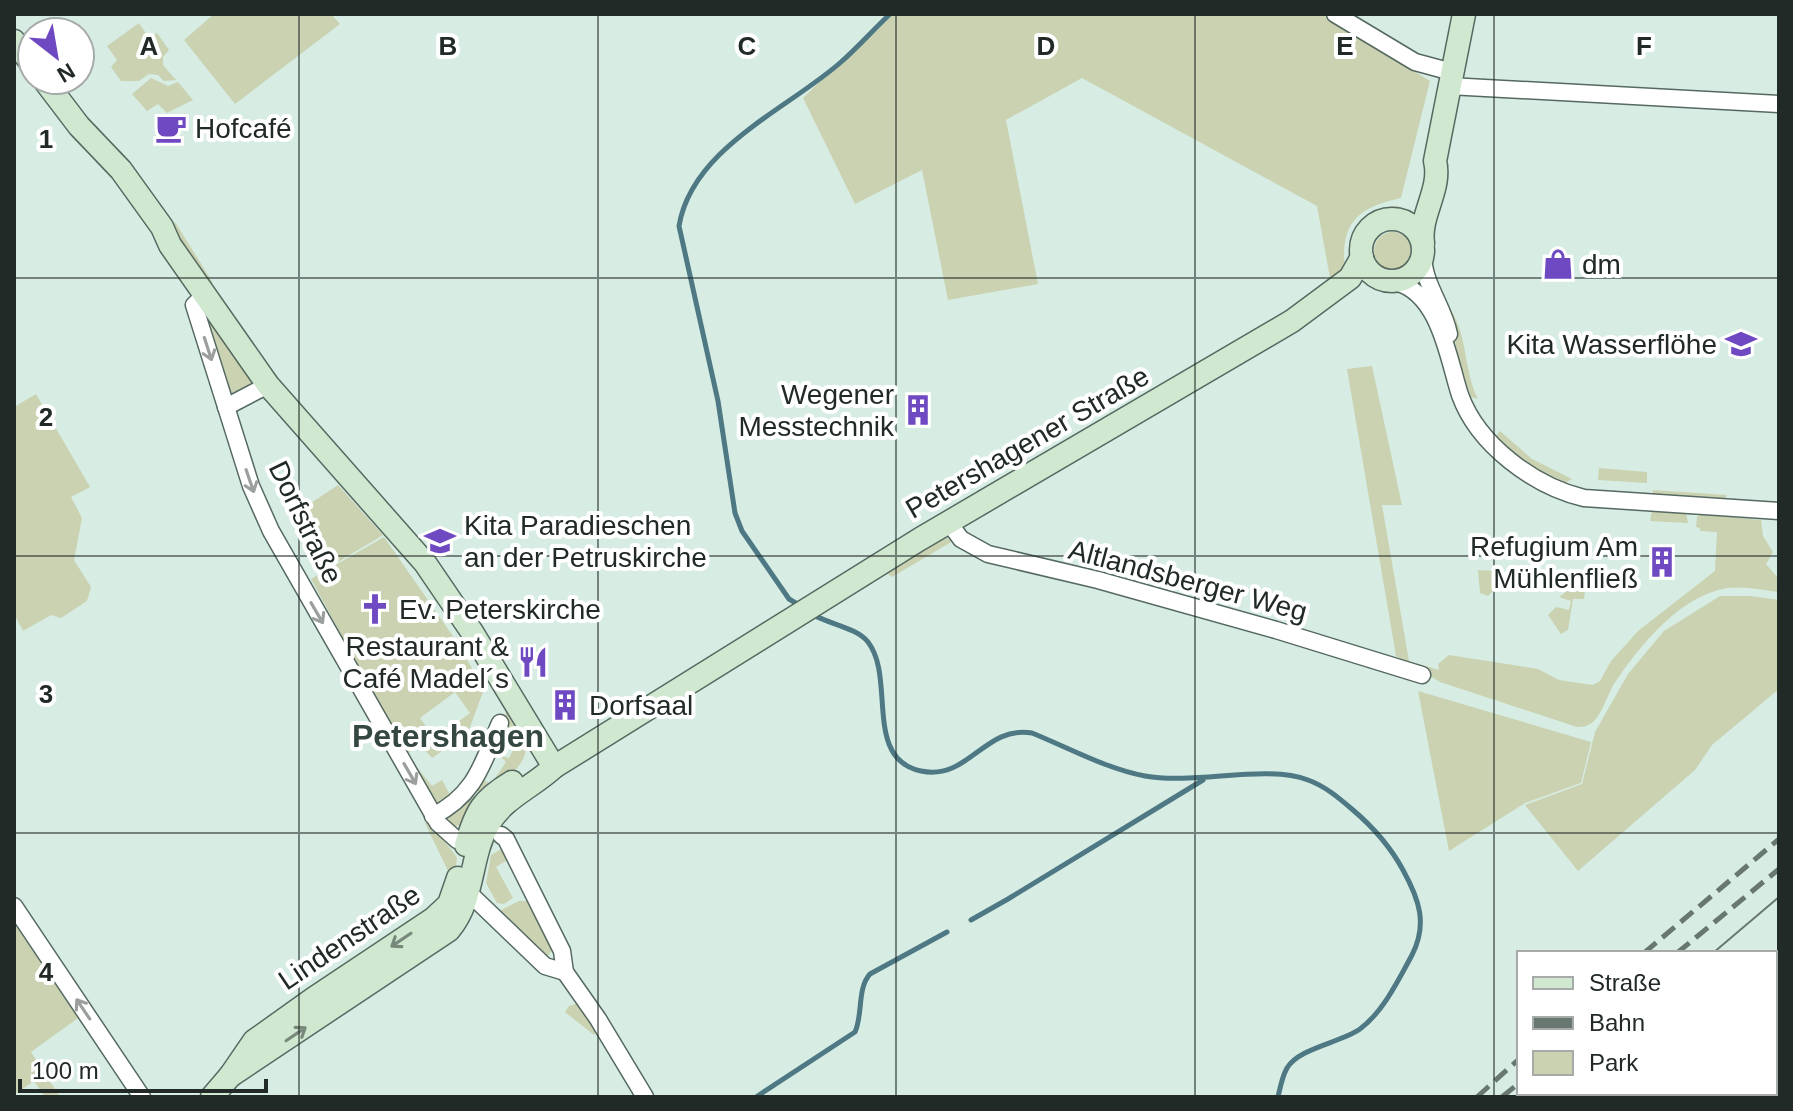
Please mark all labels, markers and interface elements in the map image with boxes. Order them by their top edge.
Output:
north arrow [16,16,96,96]
text: A [140,31,159,61]
text: B [439,31,457,61]
text: C [738,31,757,61]
text: D [1037,31,1055,61]
text: E [1336,31,1354,61]
text: F [1636,31,1652,61]
text: N [53,58,79,88]
cafe icon: Hofcafé [154,111,188,145]
place label: Hofcafé [195,113,292,144]
text: 1 [39,124,53,154]
shop icon: dm [1541,247,1575,281]
place label: dm [1582,249,1621,280]
school or university icon: Kita Wasserflöhe [1724,327,1758,361]
place label: Kita Wasserflöhe [1506,329,1717,360]
one-way arrow [202,336,216,361]
street label: Petershagener Straße [900,360,1154,525]
place label: Wegener Messtechnik [738,379,895,442]
building icon: Wegener Messtechnik [901,393,935,427]
text: 2 [39,402,53,432]
street label: Dorfstraße [263,456,348,588]
one-way arrow [244,469,258,493]
place label: Kita Paradieschen an der Petruskirche [464,510,707,573]
school or university icon: Kita Paradieschen an der Petruskirche [423,524,457,558]
place label: Refugium Am Mühlenfließ [1470,531,1638,594]
street label: Altlandsberger Weg [1065,534,1310,627]
building icon: Refugium Am Mühlenfließ [1645,545,1679,579]
church icon: Ev. Peterskirche [358,592,392,626]
place label: Ev. Peterskirche [399,594,601,625]
one-way arrow [309,601,325,624]
place label: Restaurant & Café Madel´s [342,631,509,694]
restaurant icon: Restaurant & Café Madel´s [516,645,550,679]
text: 3 [39,679,53,709]
building icon: Dorfsaal [548,688,582,722]
place label: Dorfsaal [589,690,693,721]
district label: Petershagen [352,718,544,754]
one-way arrow [403,762,418,786]
street label: Lindenstraße [273,879,426,996]
one-way arrow [390,932,412,949]
legend [1517,951,1777,1095]
text: 4 [39,957,54,987]
text: Straße [1589,969,1661,996]
one-way arrow [75,998,91,1020]
text: Bahn [1589,1009,1645,1036]
one-way arrow [284,1026,306,1042]
scale bar [20,1043,266,1093]
text: Park [1589,1049,1639,1076]
text: 100 m [32,1057,99,1084]

